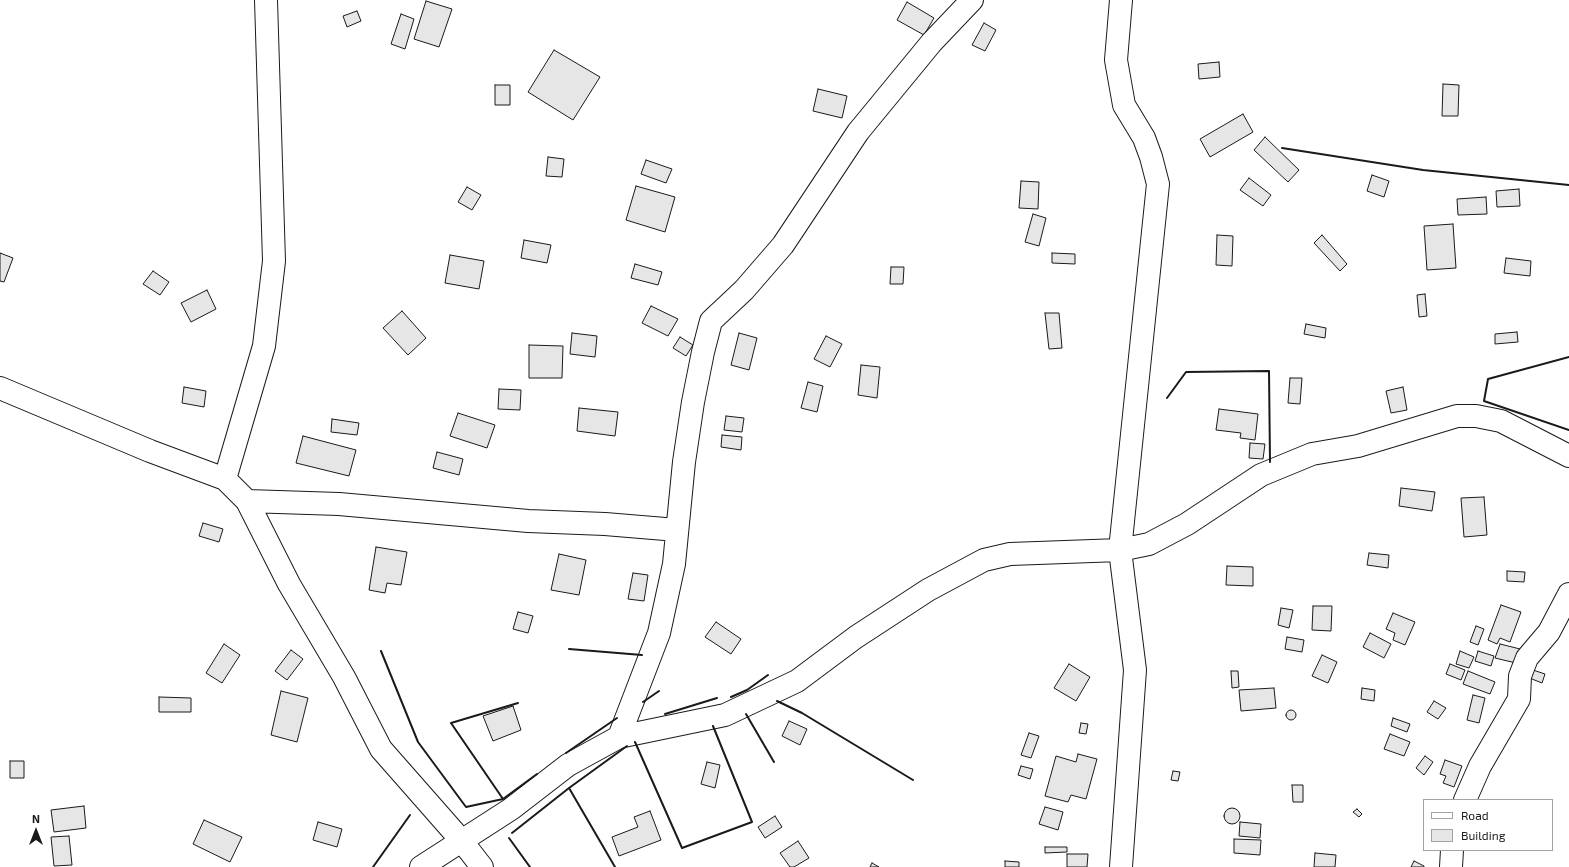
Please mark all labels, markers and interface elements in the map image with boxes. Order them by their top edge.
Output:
legend [1423,799,1553,851]
text: Road [1461,808,1489,822]
north arrow [16,811,56,851]
text: N [32,812,40,825]
text: Building [1461,828,1505,842]

